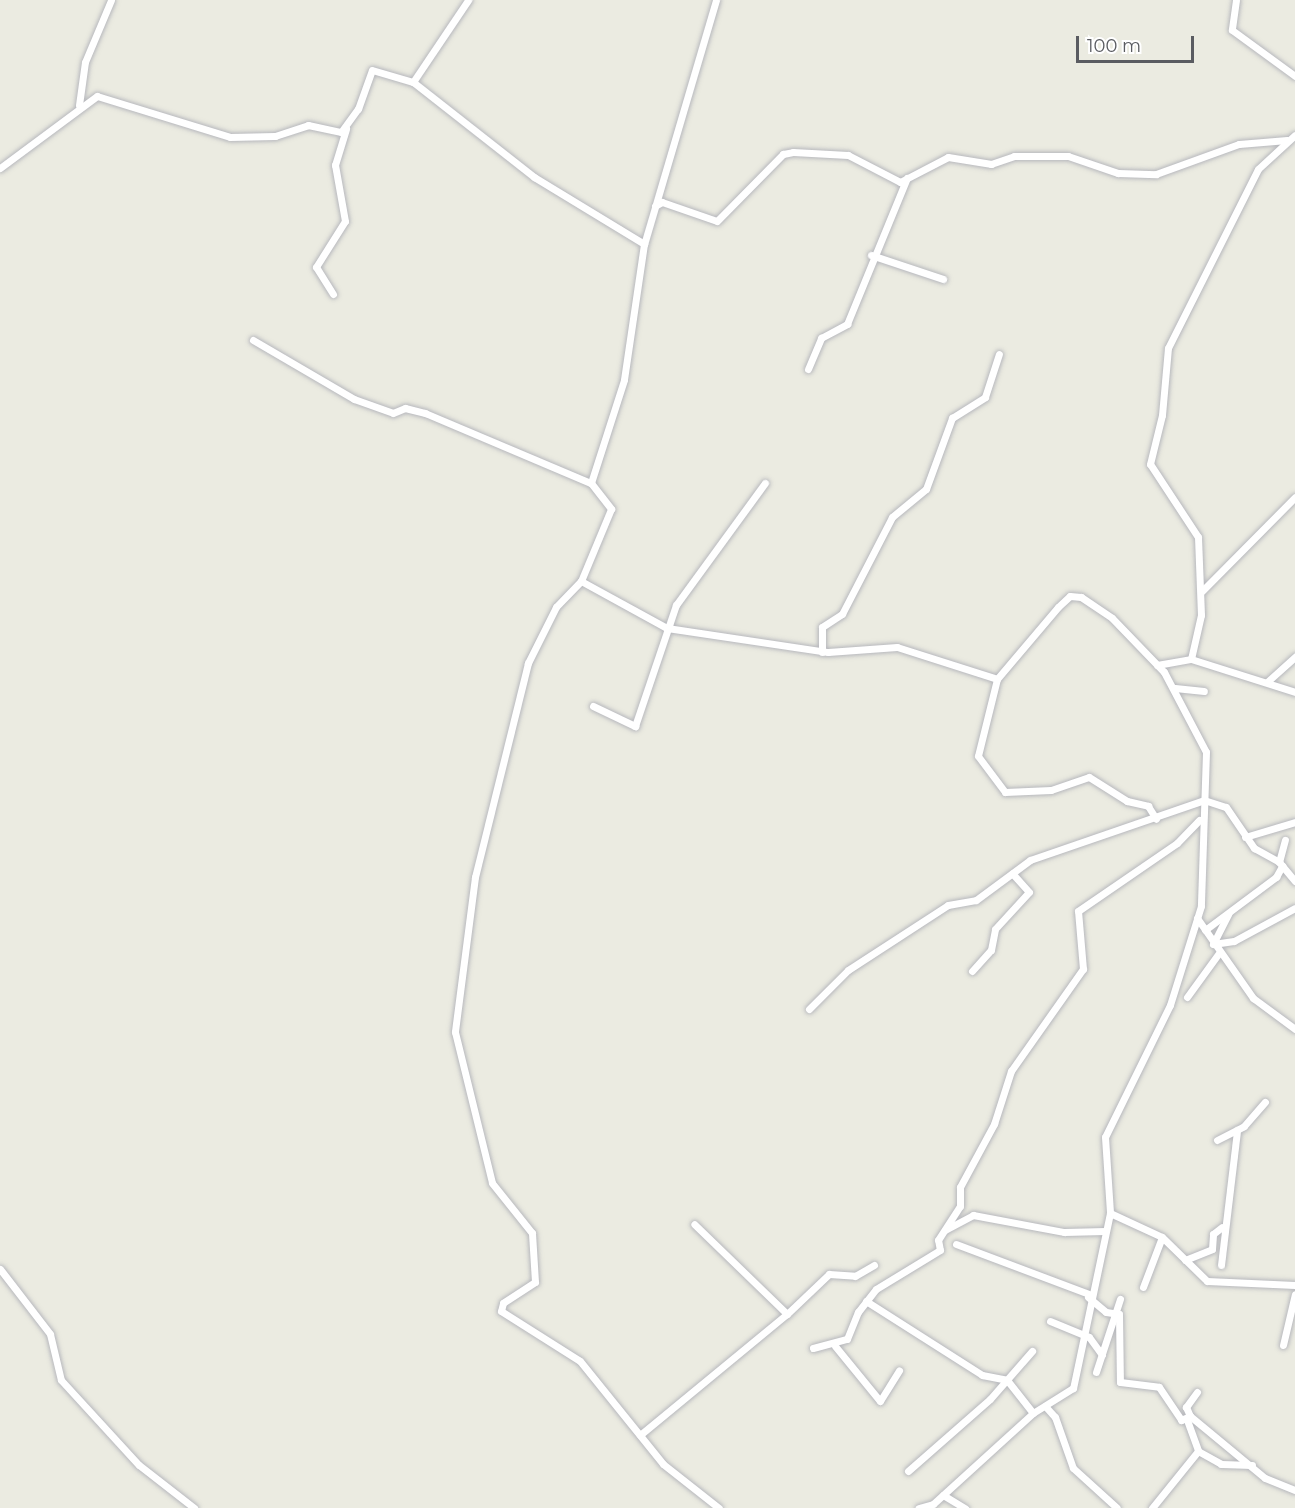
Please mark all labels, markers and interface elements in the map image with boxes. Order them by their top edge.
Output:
scale bar [1079,24,1198,62]
text: 100 m [1087,35,1141,57]

